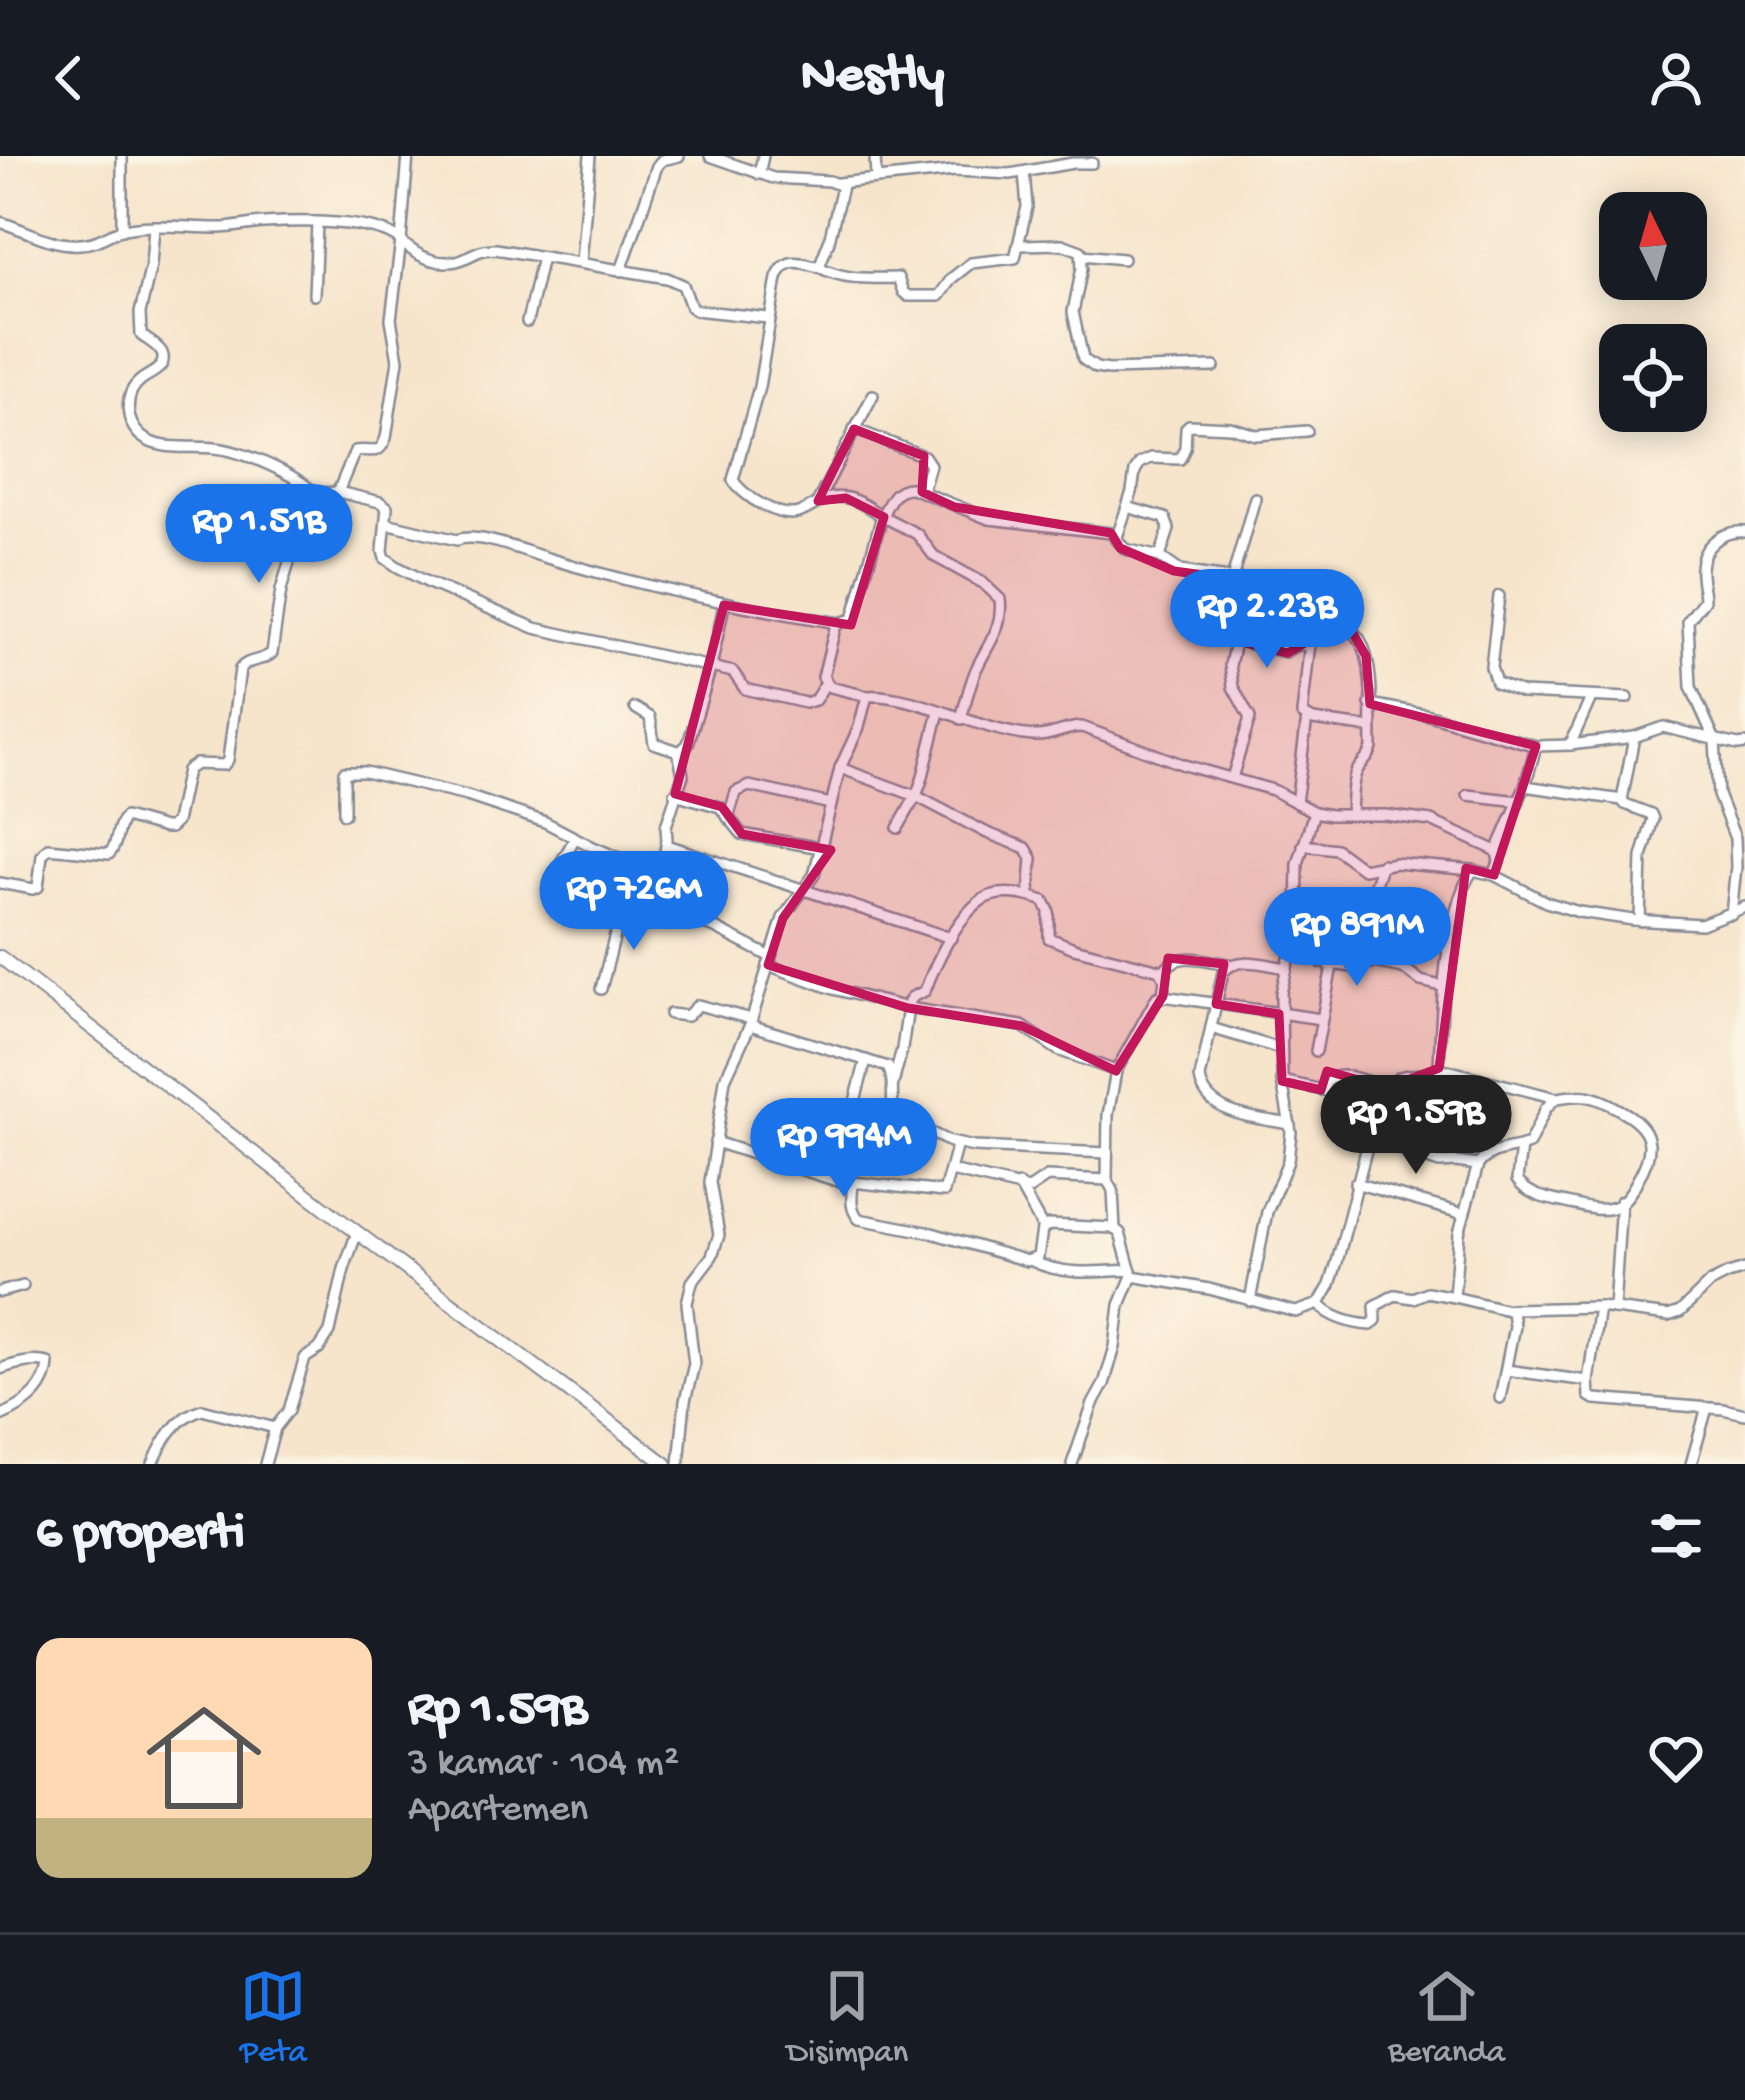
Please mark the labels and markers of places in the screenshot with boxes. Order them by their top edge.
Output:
pin: Rp 1.51B [135,484,383,586]
pin: Rp 2.23B [1143,569,1391,671]
pin: Rp 726M [523,851,745,953]
pin: Rp 891M [1246,887,1468,989]
pin: Rp 1.59B [1292,1075,1540,1177]
pin: Rp 994M [733,1098,955,1200]

